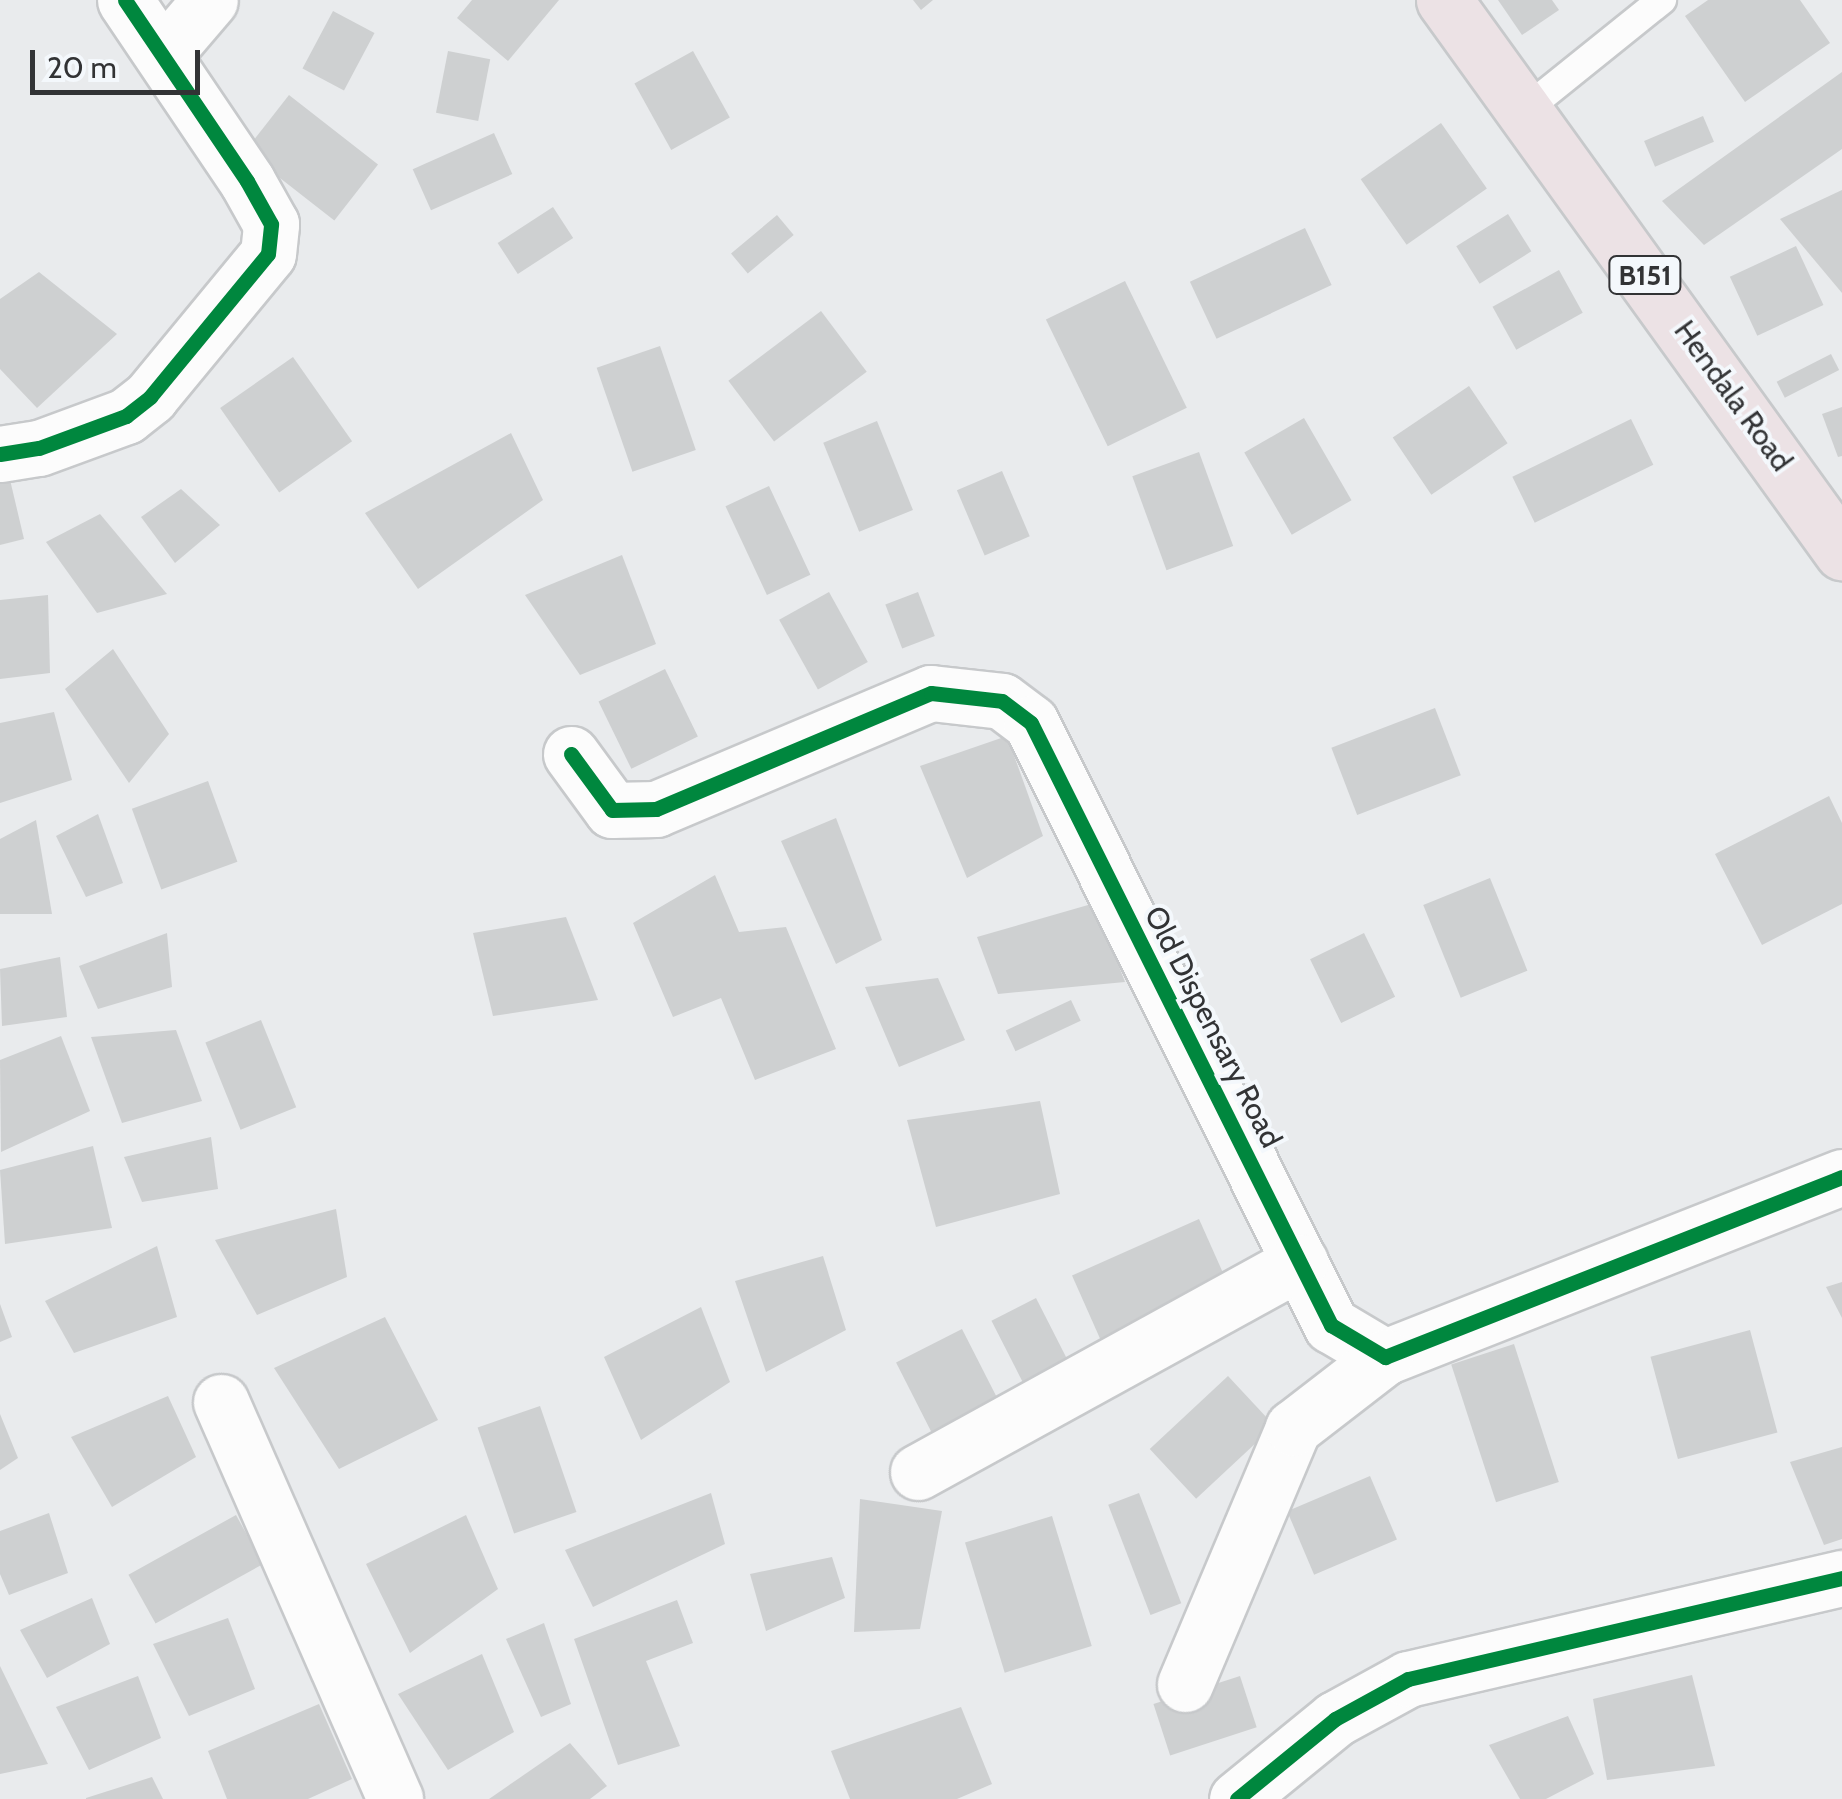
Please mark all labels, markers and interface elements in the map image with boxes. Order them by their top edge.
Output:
scale bar [35,30,205,92]
text: 20 m [47,49,117,86]
road number: B151 [1608,252,1682,298]
street label: Hendala Road [1666,314,1800,478]
street label: Old Dispensary Road [1137,900,1289,1154]

